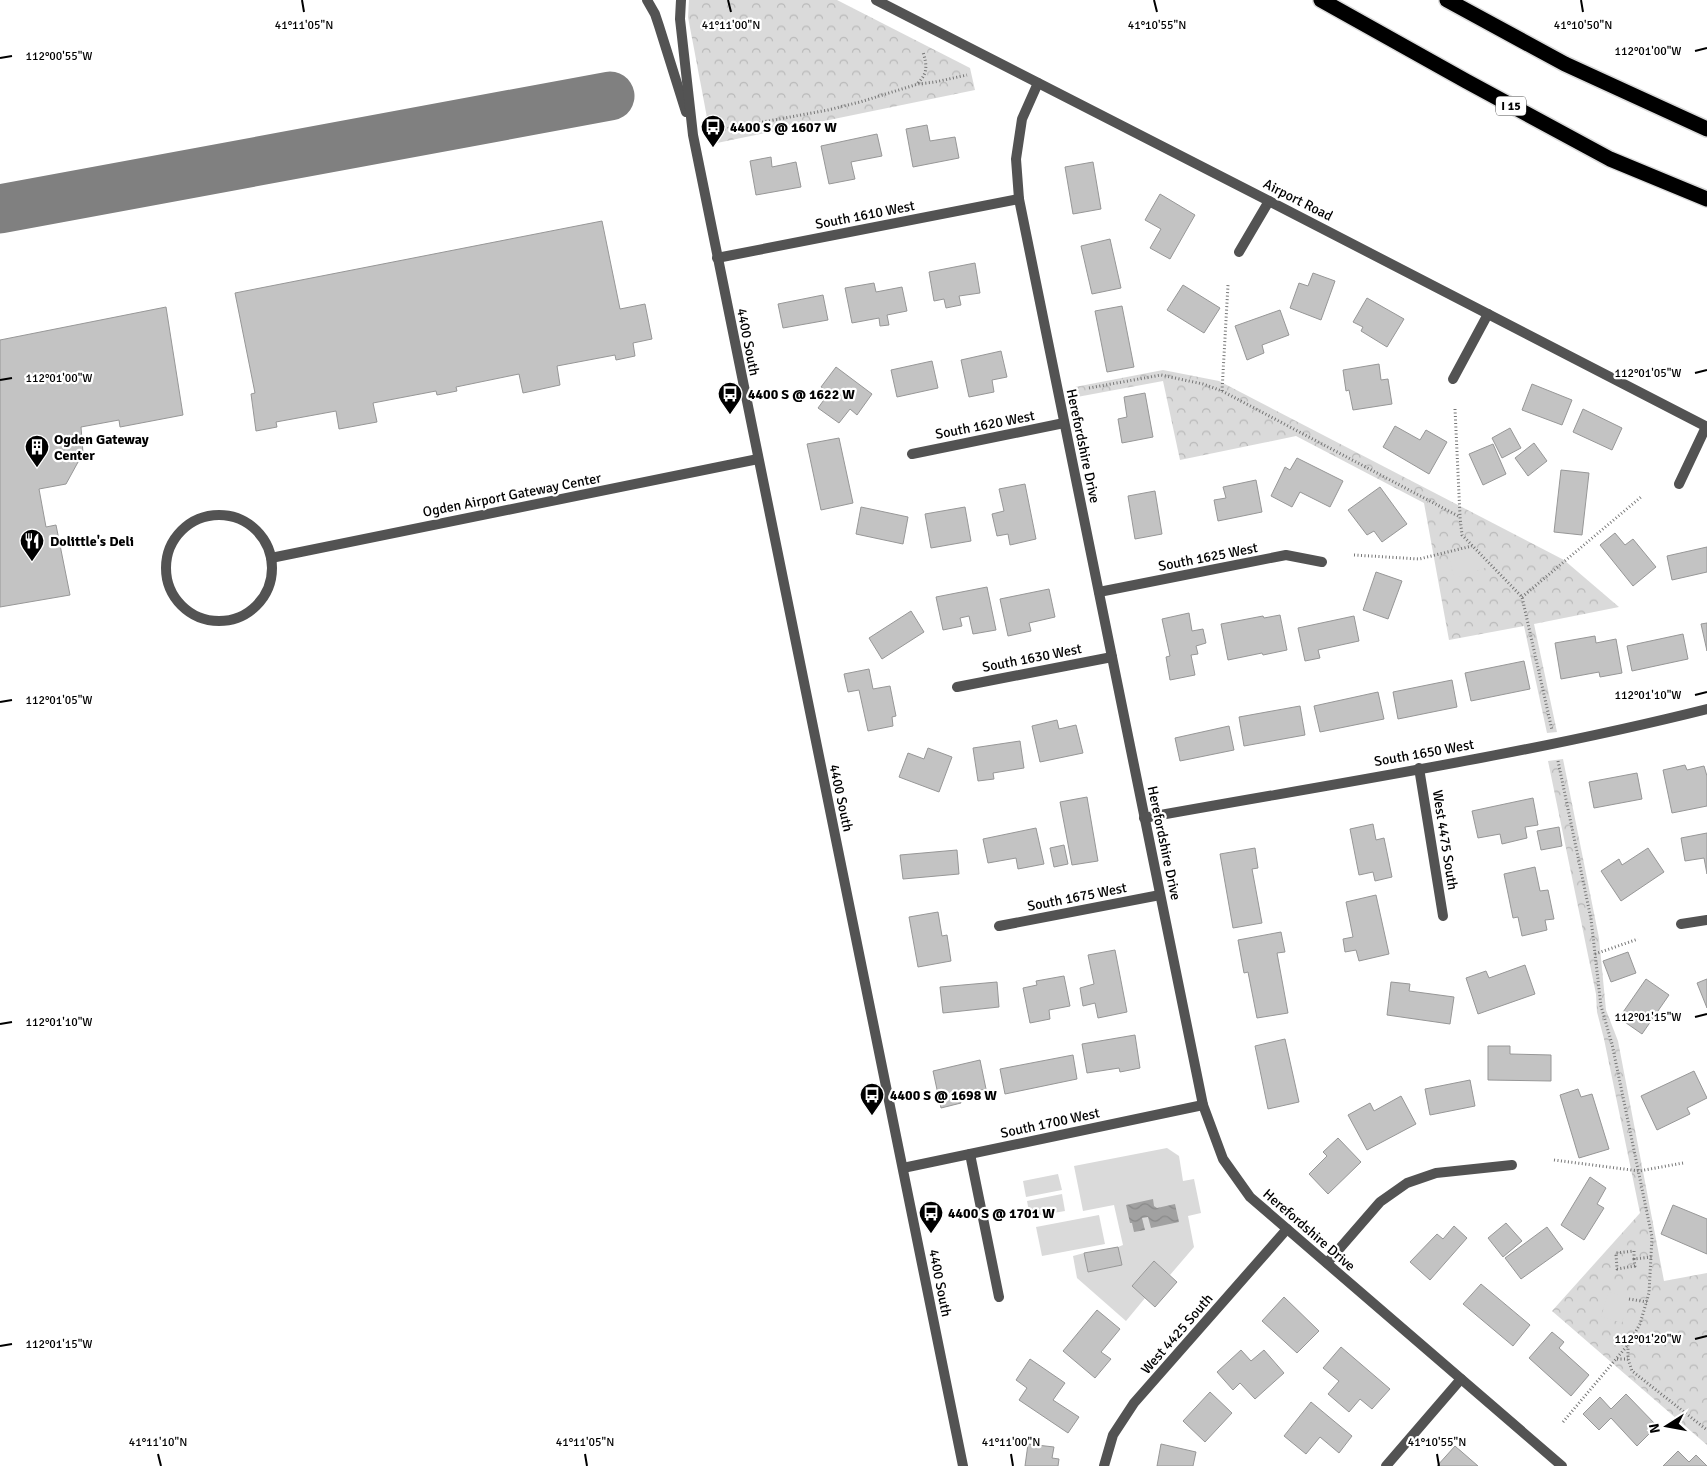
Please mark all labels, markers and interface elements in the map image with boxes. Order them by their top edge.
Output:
text: 41°11'05"N [275,18,333,33]
text: 41°11'00"N [702,18,760,33]
text: 41°10'55"N [1128,18,1186,33]
text: 41°10'50"N [1554,18,1612,33]
text: 112°01'00"W [1614,44,1682,59]
text: 112°00'55"W [25,49,93,64]
road number: I 15 [1496,96,1526,115]
bus stop icon: 4400 S @ 1607 W [700,114,726,148]
place label: 4400 S @ 1607 W [730,119,837,136]
street label: Airport Road [1260,175,1336,225]
street label: South 1610 West [814,197,916,233]
street label: 4400 South [733,307,763,377]
text: 112°01'05"W [1614,366,1682,381]
text: 112°01'00"W [25,371,93,386]
bus stop icon: 4400 S @ 1622 W [717,381,743,415]
place label: 4400 S @ 1622 W [748,386,855,403]
street label: Herefordshire Drive [1063,387,1103,505]
street label: South 1620 West [934,407,1036,443]
place label: Ogden Gateway Center [54,431,149,464]
building icon: Ogden Gateway Center [24,434,50,468]
street label: Ogden Airport Gateway Center [421,469,603,521]
restaurant icon: Dolittle's Deli [19,528,45,562]
place label: Dolittle's Deli [50,533,134,550]
street label: South 1625 West [1157,539,1259,575]
street label: South 1630 West [981,640,1083,676]
text: 112°01'10"W [1614,688,1682,703]
text: 112°01'05"W [25,693,93,708]
street label: South 1650 West [1373,736,1475,770]
street label: 4400 South [826,763,856,833]
street label: Herefordshire Drive [1144,784,1184,902]
street label: West 4475 South [1429,789,1461,891]
street label: South 1675 West [1026,879,1128,915]
text: 112°01'15"W [1614,1010,1682,1025]
text: 112°01'10"W [25,1015,93,1030]
bus stop icon: 4400 S @ 1698 W [859,1082,885,1116]
place label: 4400 S @ 1698 W [890,1087,997,1104]
street label: South 1700 West [999,1104,1101,1142]
street label: Herefordshire Drive [1259,1185,1359,1275]
bus stop icon: 4400 S @ 1701 W [918,1200,944,1234]
place label: 4400 S @ 1701 W [948,1205,1055,1222]
street label: 4400 South [925,1248,955,1318]
street label: West 4425 South [1137,1290,1217,1378]
text: 112°01'20"W [1614,1332,1682,1347]
text: 112°01'15"W [25,1337,93,1352]
north arrow [1642,1401,1692,1451]
text: N [1645,1422,1664,1435]
text: 41°11'10"N [129,1435,187,1450]
text: 41°11'05"N [556,1435,614,1450]
text: 41°11'00"N [982,1435,1040,1450]
text: 41°10'55"N [1408,1435,1466,1450]

